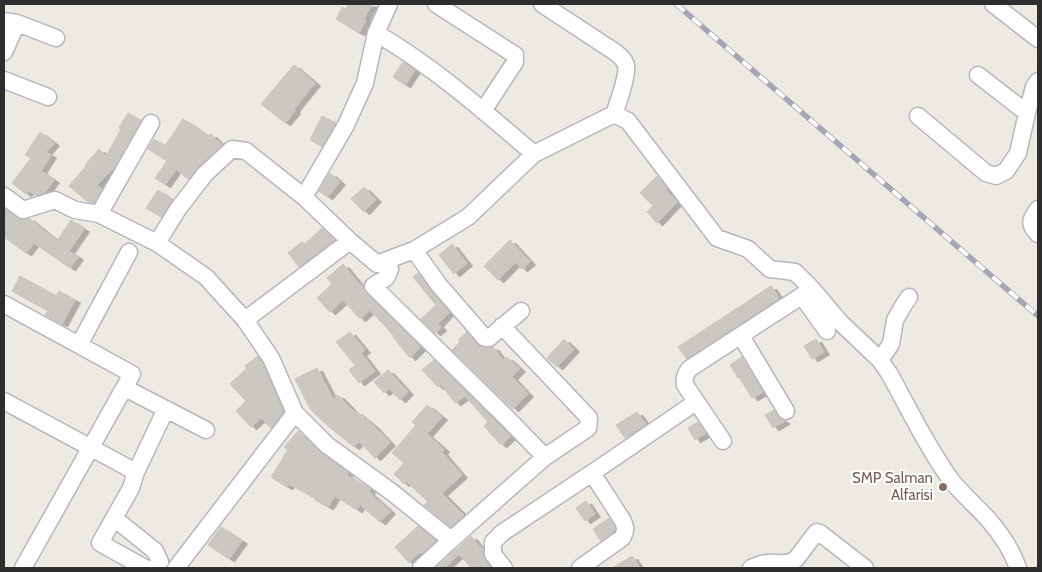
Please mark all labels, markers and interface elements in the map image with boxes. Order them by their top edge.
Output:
place label: SMP Salman Alfarisi [852,469,933,504]
marker: SMP Salman Alfarisi [937,481,949,493]

